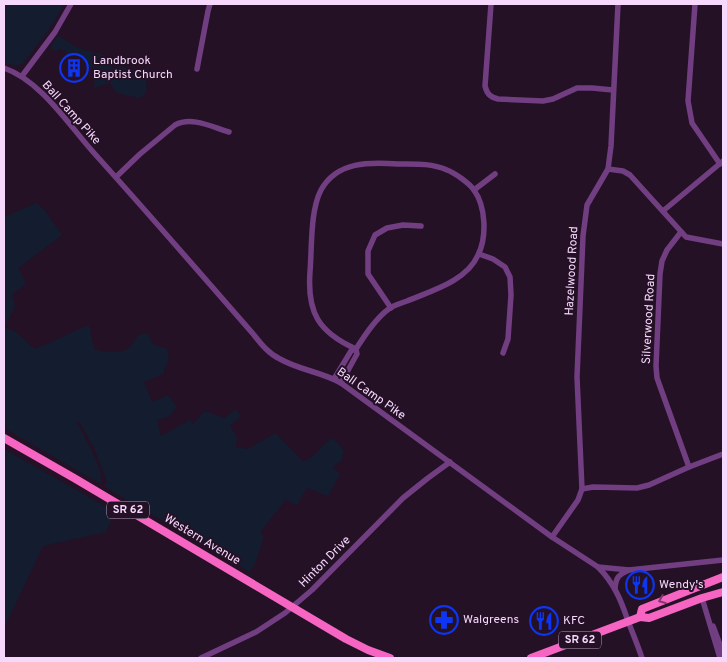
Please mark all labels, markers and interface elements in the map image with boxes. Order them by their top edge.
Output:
building icon: Landbrook Baptist Church [59,53,89,83]
place label: Landbrook Baptist Church [93,53,173,83]
street label: Ball Camp Pike [38,78,104,148]
street label: Hazelwood Road [562,226,582,316]
street label: Silverwood Road [639,273,659,365]
street label: Ball Camp Pike [333,364,409,424]
road number: SR 62 [107,502,149,518]
street label: Western Avenue [161,511,243,569]
street label: Hinton Drive [296,533,354,591]
restaurant icon: Wendy's [625,570,655,600]
place label: Wendy's [659,577,704,593]
one-way arrow [658,594,667,605]
pharmacy icon: Walgreens [429,605,459,635]
restaurant icon: KFC [529,606,559,636]
place label: Walgreens [463,612,519,628]
place label: KFC [563,613,585,629]
road number: SR 62 [559,632,601,648]

